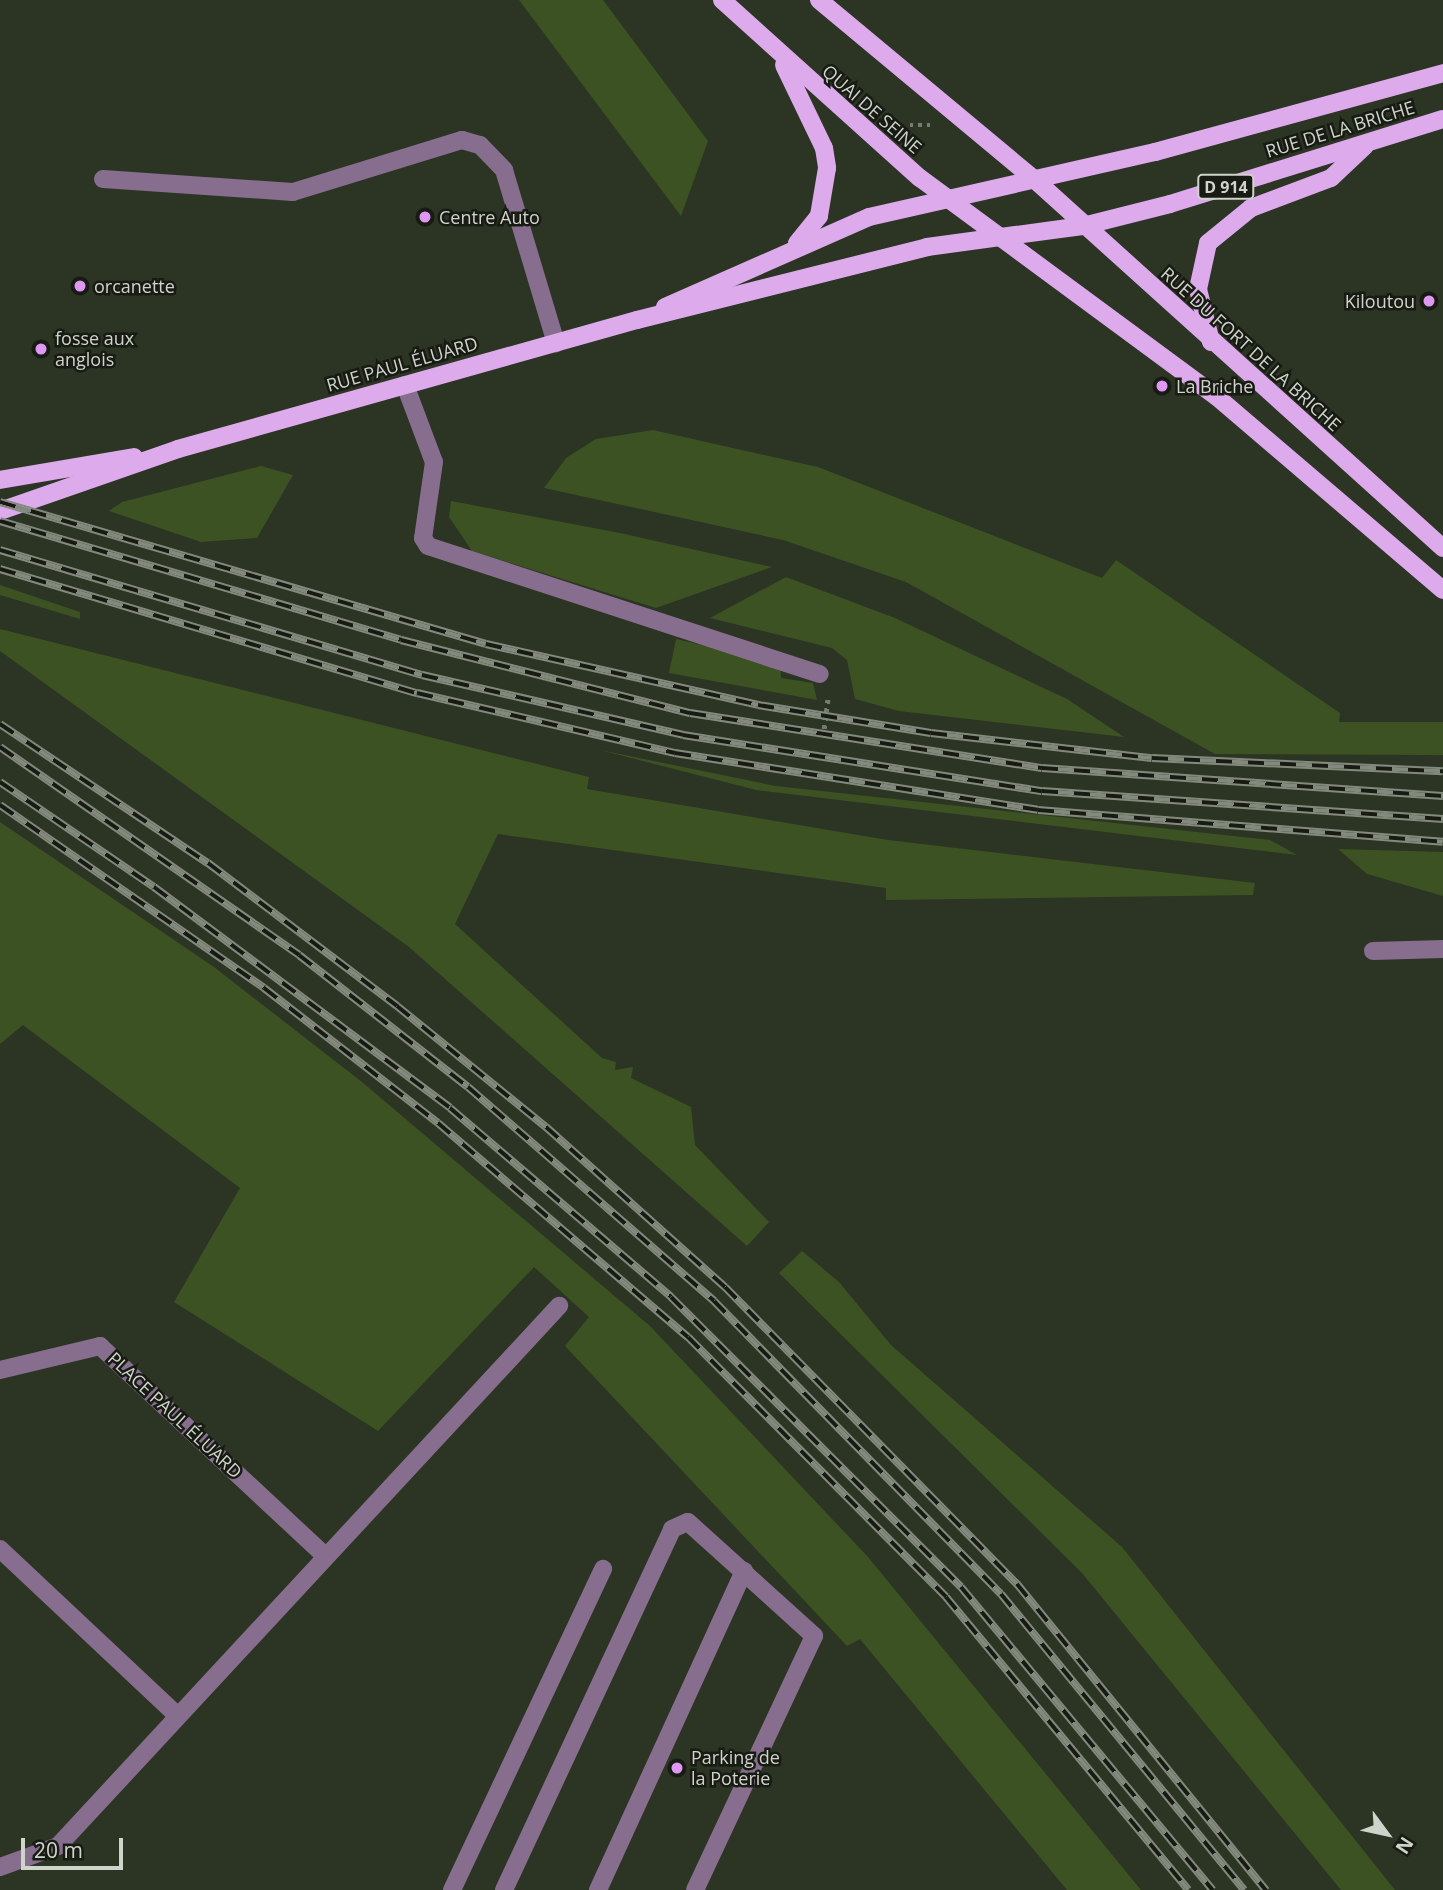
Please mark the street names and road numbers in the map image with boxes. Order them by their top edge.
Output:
street label: QUAI DE SEINE [818,60,926,158]
street label: RUE DE LA BRICHE [1263,96,1417,162]
road number: D 914 [1196,174,1256,200]
street label: RUE DU FORT DE LA BRICHE [1157,263,1345,435]
street label: RUE PAUL ÉLUARD [324,332,480,396]
street label: PLACE PAUL ÉLUARD [104,1347,246,1483]

